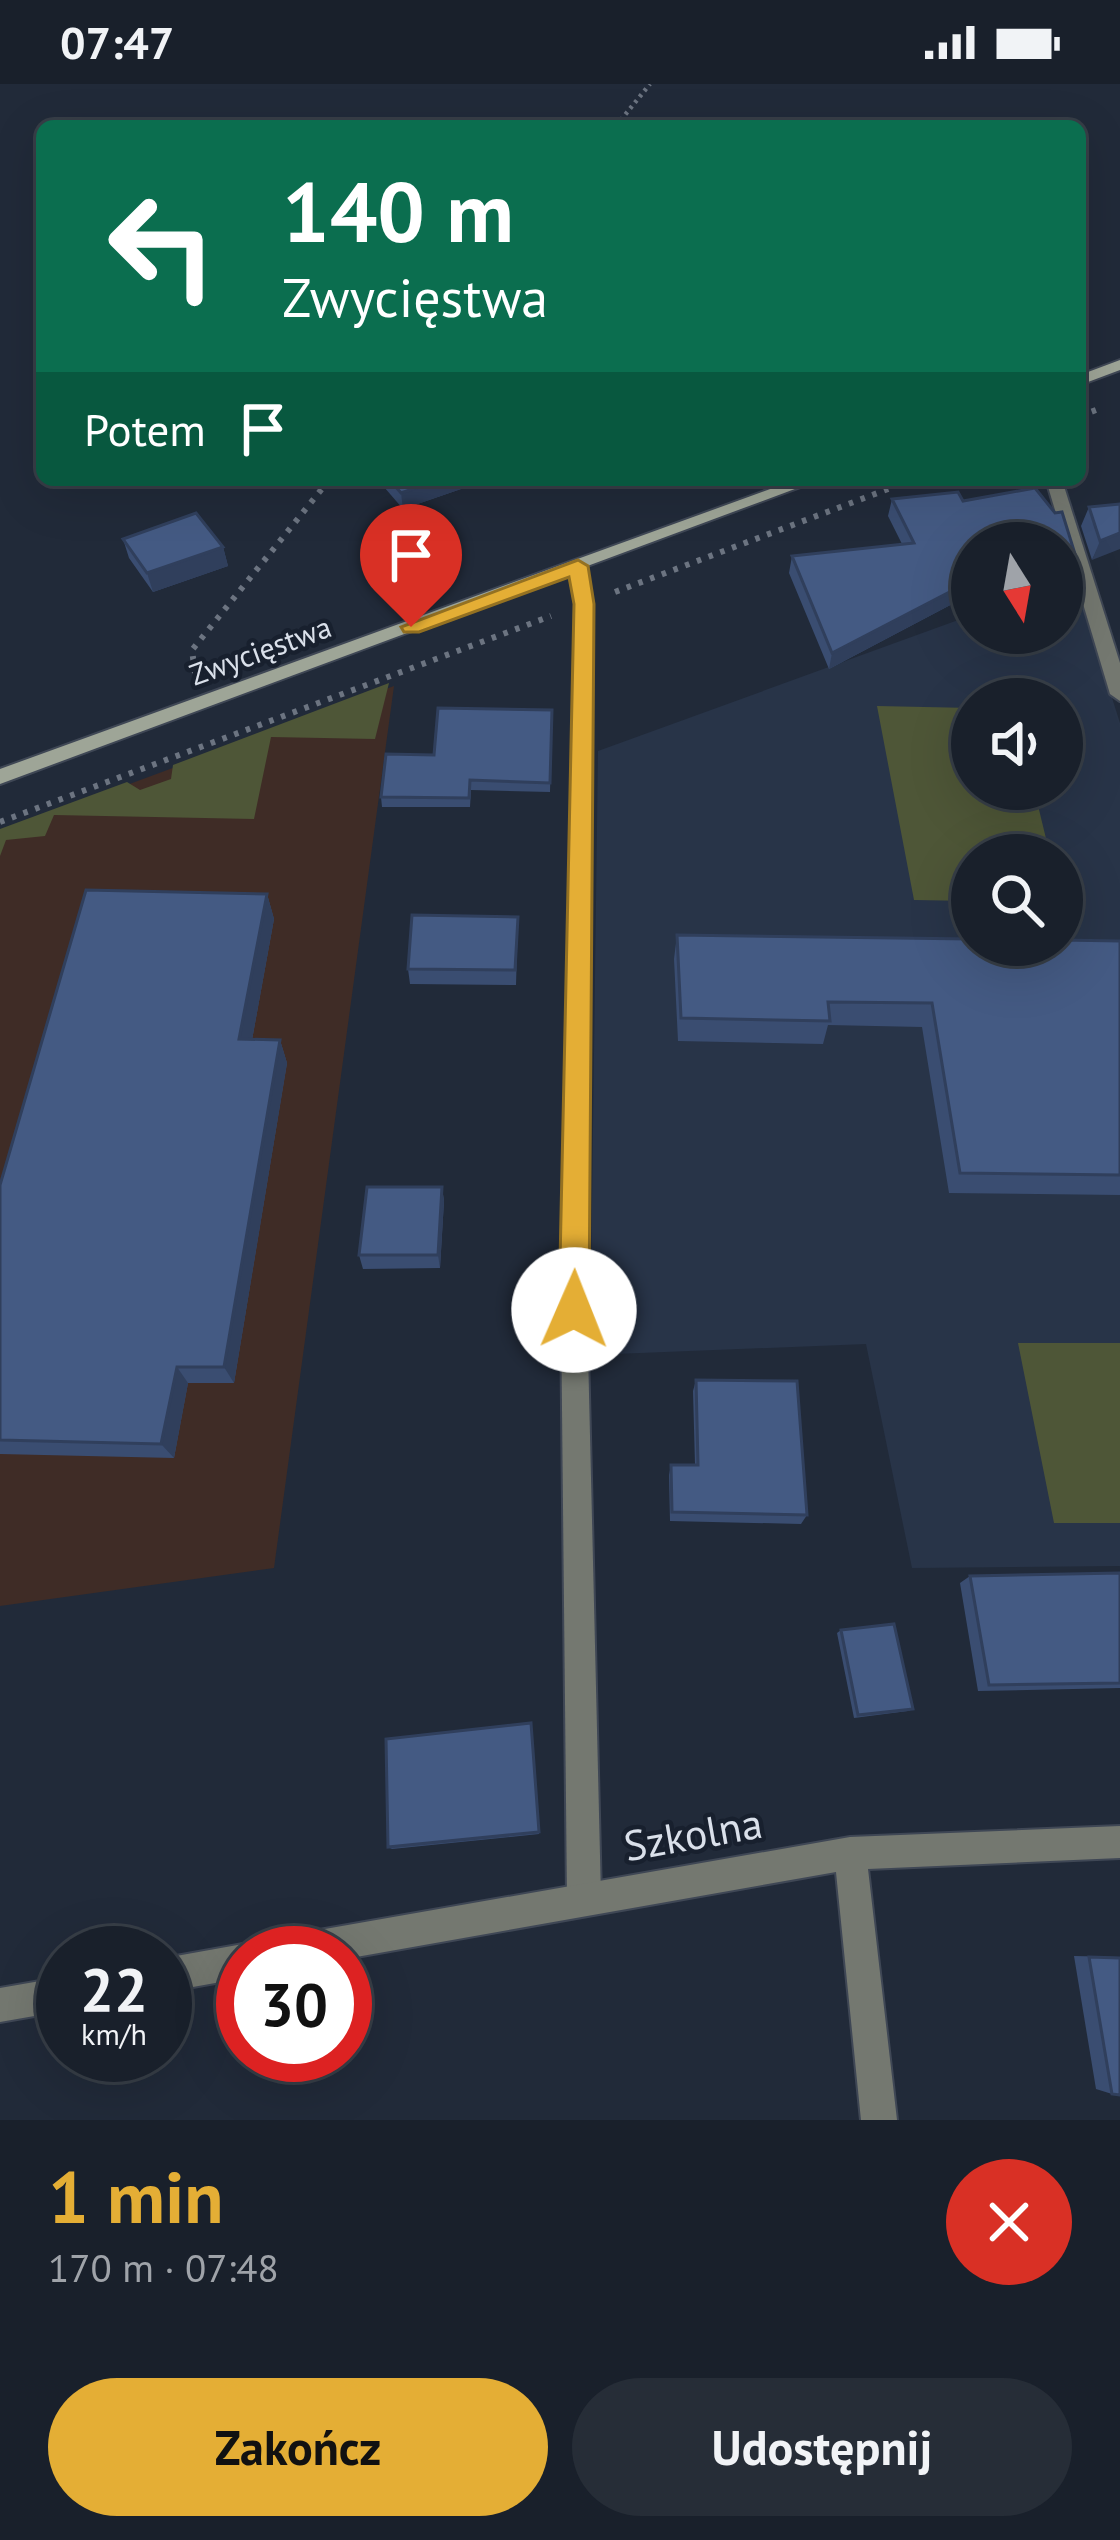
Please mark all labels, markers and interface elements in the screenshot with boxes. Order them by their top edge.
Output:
text: 07:47 [60,13,174,71]
text: 140 m [282,156,514,265]
icon: left [84,168,240,324]
text: Zwycięstwa [282,262,548,332]
icon: arrive [230,396,296,462]
text: Potem [84,400,206,458]
pin [360,504,462,627]
icon: arrive [378,522,444,588]
north arrow [951,522,1083,654]
map controls [951,522,1083,966]
street label: Zwycięstwa [184,606,336,694]
button: sound [951,678,1083,810]
button: search [951,834,1083,966]
position arrow [511,1247,637,1373]
street label: Szkolna [620,1795,766,1873]
speed limit sign: 30 [216,1926,372,2082]
text: 22 [80,1950,148,2028]
text: km/h [81,2014,147,2053]
text: 1 min [48,2150,224,2243]
button: close [946,2159,1072,2285]
text: 170 m · 07:48 [48,2242,279,2293]
button: Zakończ [48,2378,548,2516]
button: Udostępnij [572,2378,1072,2516]

